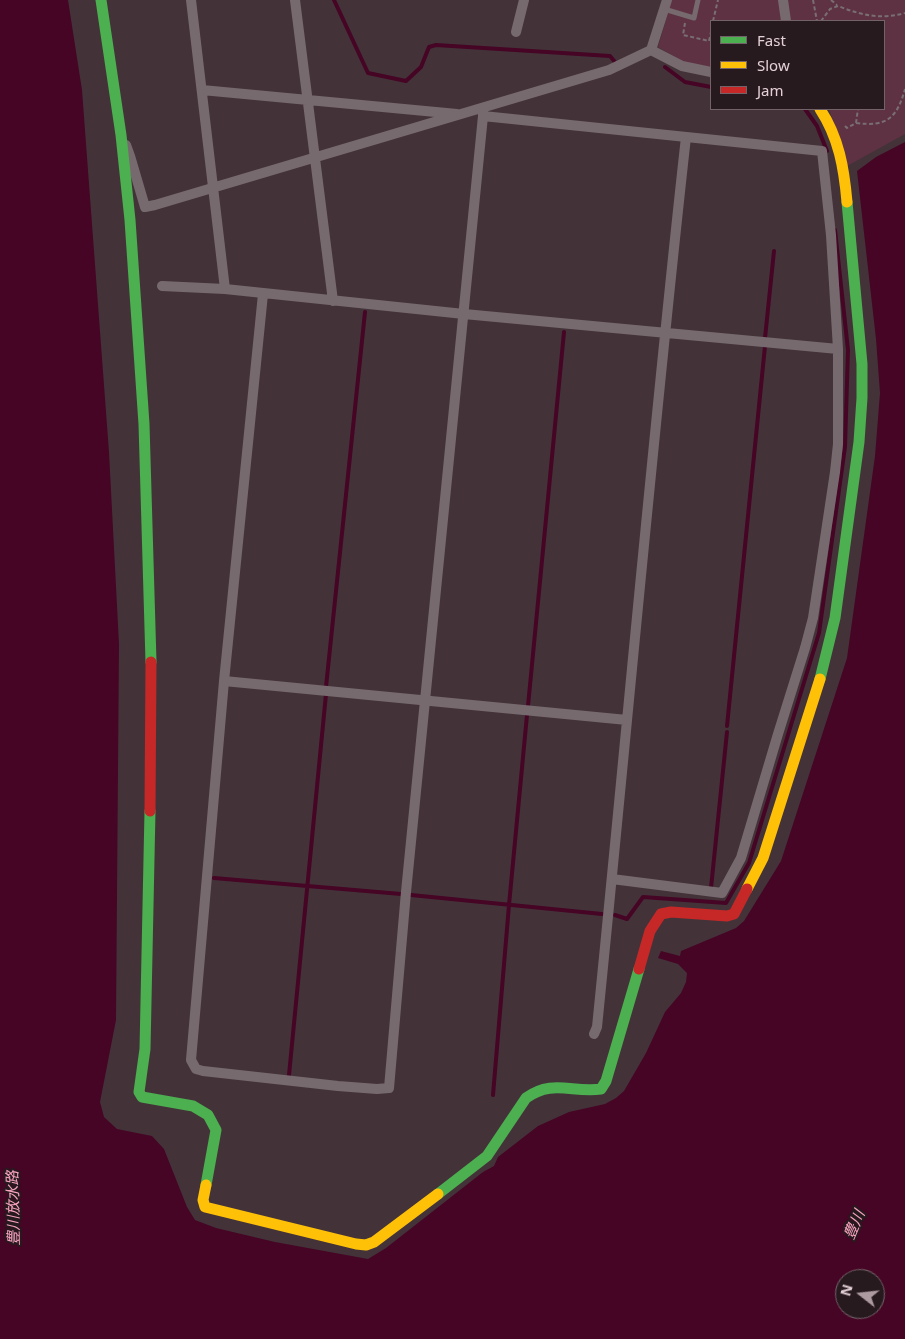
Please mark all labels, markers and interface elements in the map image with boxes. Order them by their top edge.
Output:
legend [710,20,885,110]
text: Fast [757,30,786,50]
text: Slow [757,55,790,75]
text: Jam [757,80,784,100]
water label: 豊川放水路 [4,1170,24,1246]
water label: 豊川 [841,1208,869,1242]
north arrow [835,1269,885,1319]
text: N [835,1282,857,1298]

